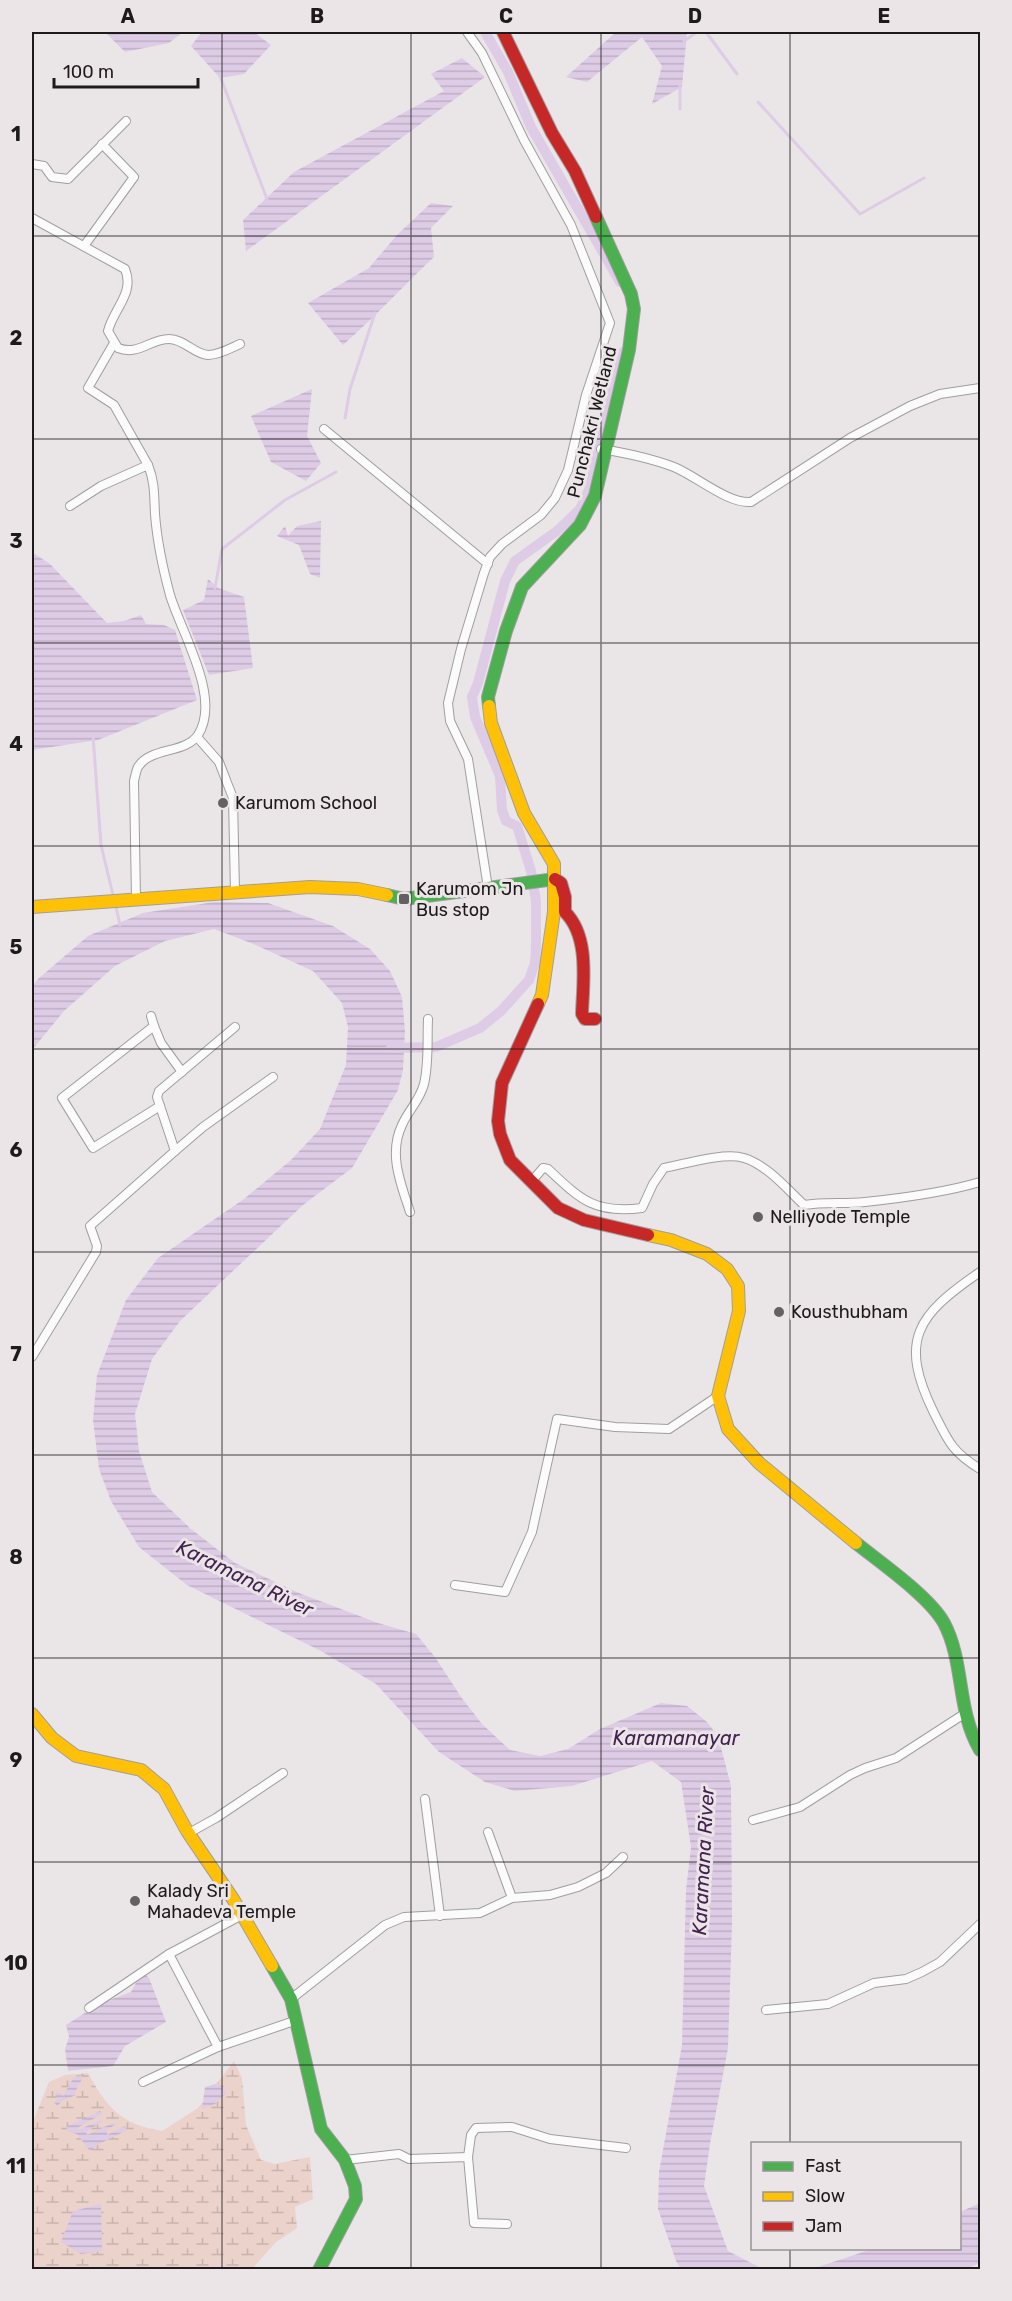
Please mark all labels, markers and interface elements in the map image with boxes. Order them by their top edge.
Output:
text: A [121,4,136,28]
text: B [310,4,324,28]
text: C [499,4,513,28]
text: D [688,4,702,28]
text: E [878,4,890,28]
scale bar [54,51,198,89]
text: 100 m [63,61,114,83]
text: 1 [11,122,21,146]
text: 2 [10,326,23,350]
street label: Punchakri Wetland [562,344,622,500]
text: 3 [9,529,23,553]
text: 4 [9,732,23,756]
place label: Karumom School [235,792,377,814]
marker: Karumom School [216,796,230,810]
place label: Karumom Jn Bus stop [416,878,523,921]
marker: Karumom Jn Bus stop [397,892,411,906]
text: 5 [10,935,23,959]
text: 6 [9,1138,23,1162]
place label: Nelliyode Temple [770,1206,910,1228]
marker: Nelliyode Temple [751,1210,765,1224]
place label: Kousthubham [791,1301,908,1323]
marker: Kousthubham [772,1305,786,1319]
text: 7 [10,1342,22,1366]
water label: Karamana River [173,1535,318,1622]
text: 8 [9,1545,23,1569]
water label: Karamanayar [613,1726,741,1750]
text: 9 [10,1748,23,1772]
water label: Karamana River [687,1785,719,1936]
place label: Kalady Sri Mahadeva Temple [147,1880,296,1923]
marker: Kalady Sri Mahadeva Temple [128,1894,142,1908]
text: 10 [4,1951,28,1975]
legend [751,2142,961,2250]
text: 11 [6,2154,26,2178]
text: Fast [805,2155,841,2177]
text: Slow [805,2185,845,2207]
text: Jam [805,2215,842,2237]

